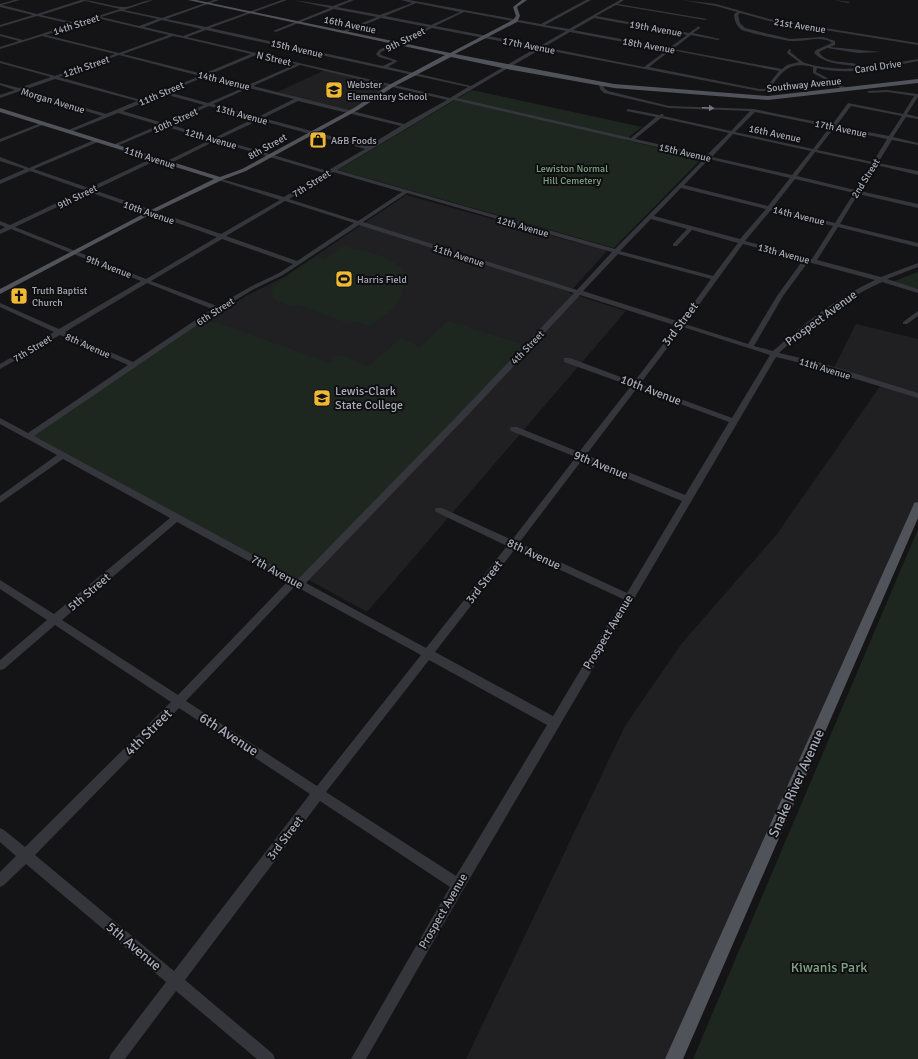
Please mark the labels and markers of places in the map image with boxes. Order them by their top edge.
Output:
place label: Webster Elementary School [347,79,427,103]
school or university icon: Webster Elementary School [324,80,344,100]
shop icon: A&B Foods [308,130,328,150]
place label: A&B Foods [331,135,377,147]
sports icon: Harris Field [334,269,354,289]
place label: Harris Field [357,274,407,286]
place label: Truth Baptist Church [32,285,88,309]
church icon: Truth Baptist Church [9,286,29,306]
place label: Lewis-Clark State College [335,384,403,413]
school or university icon: Lewis-Clark State College [312,388,332,408]

